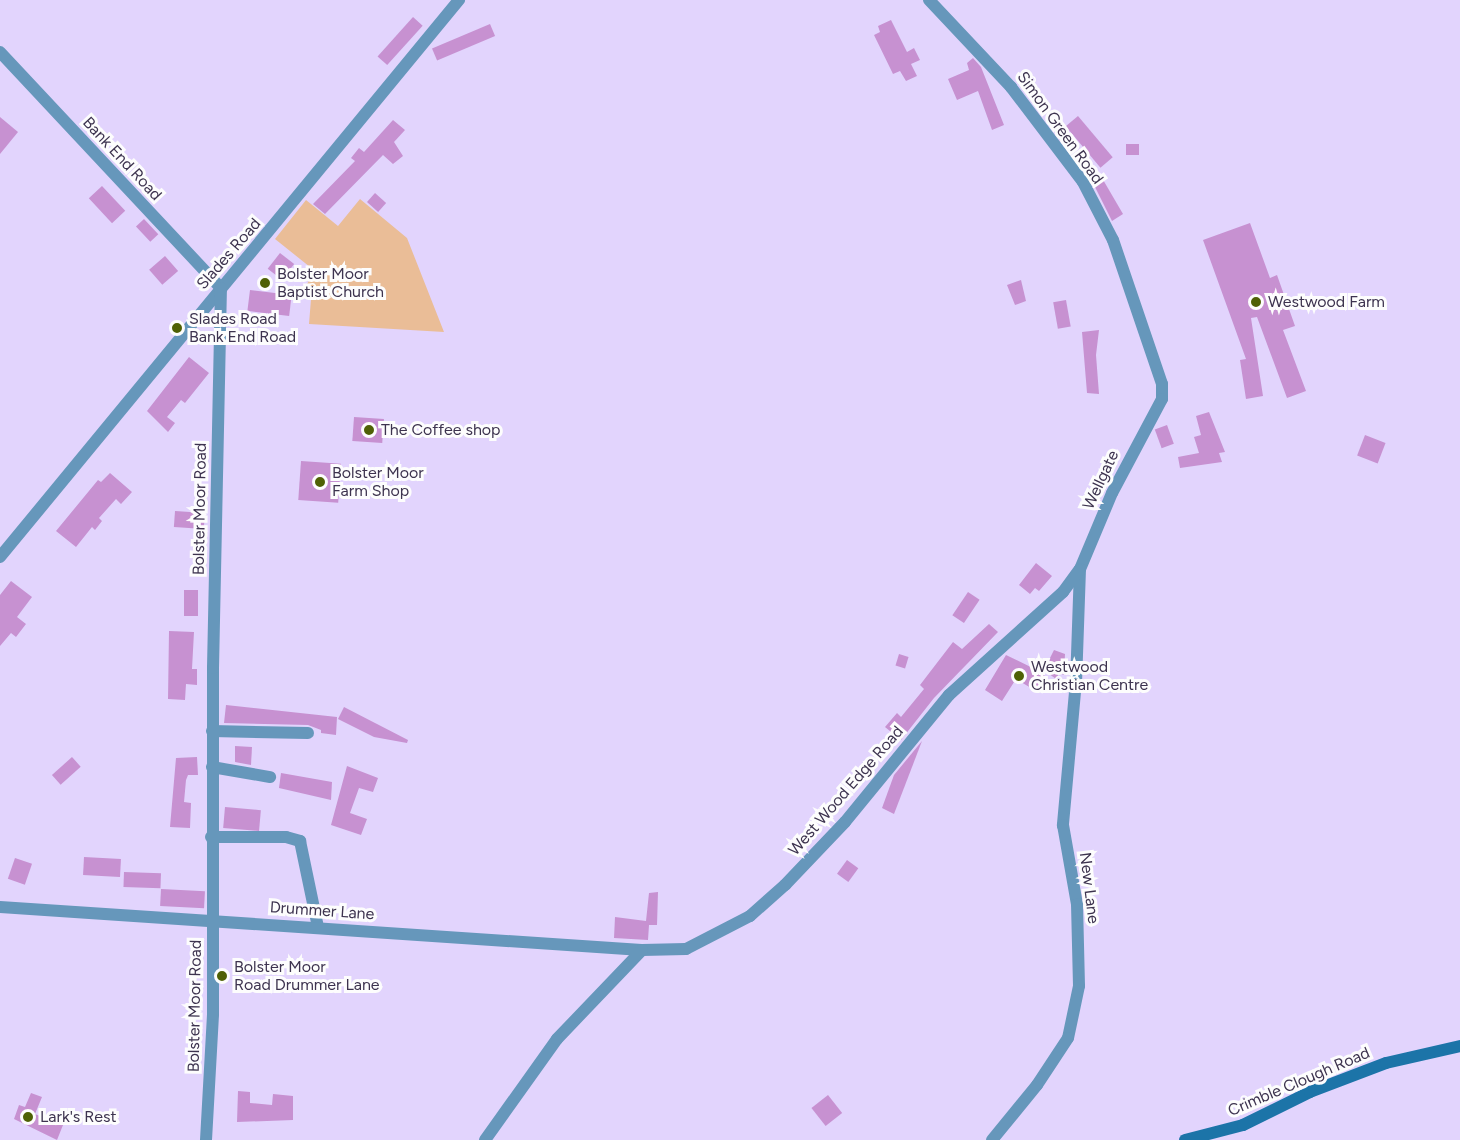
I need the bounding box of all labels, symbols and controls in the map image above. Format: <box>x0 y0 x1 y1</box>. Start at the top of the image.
street label: Simon Green Road <box>1013 68 1107 188</box>
street label: Bank End Road <box>78 113 166 205</box>
street label: Slades Road <box>193 215 265 293</box>
place label: Bolster Moor Baptist Church <box>277 264 384 302</box>
marker: Bolster Moor Baptist Church <box>258 276 272 290</box>
place label: Westwood Farm <box>1268 292 1385 312</box>
marker: Westwood Farm <box>1249 295 1263 309</box>
place label: Slades Road Bank End Road <box>189 309 296 347</box>
marker: Slades Road Bank End Road <box>170 321 184 335</box>
place label: The Coffee shop <box>381 420 501 440</box>
marker: The Coffee shop <box>362 423 376 437</box>
street label: Bolster Moor Road <box>189 443 211 575</box>
street label: Wellgate <box>1079 447 1123 513</box>
place label: Bolster Moor Farm Shop <box>332 463 424 501</box>
marker: Bolster Moor Farm Shop <box>313 475 327 489</box>
place label: Westwood Christian Centre <box>1031 657 1148 695</box>
marker: Westwood Christian Centre <box>1012 669 1026 683</box>
street label: West Wood Edge Road <box>785 722 907 860</box>
street label: New Lane <box>1075 851 1103 925</box>
street label: Drummer Lane <box>269 898 375 924</box>
street label: Bolster Moor Road <box>184 940 206 1072</box>
place label: Bolster Moor Road Drummer Lane <box>234 957 380 995</box>
marker: Bolster Moor Road Drummer Lane <box>215 969 229 983</box>
street label: Crimble Clough Road <box>1225 1043 1373 1121</box>
place label: Lark's Rest <box>40 1107 117 1127</box>
marker: Lark's Rest <box>21 1110 35 1124</box>

